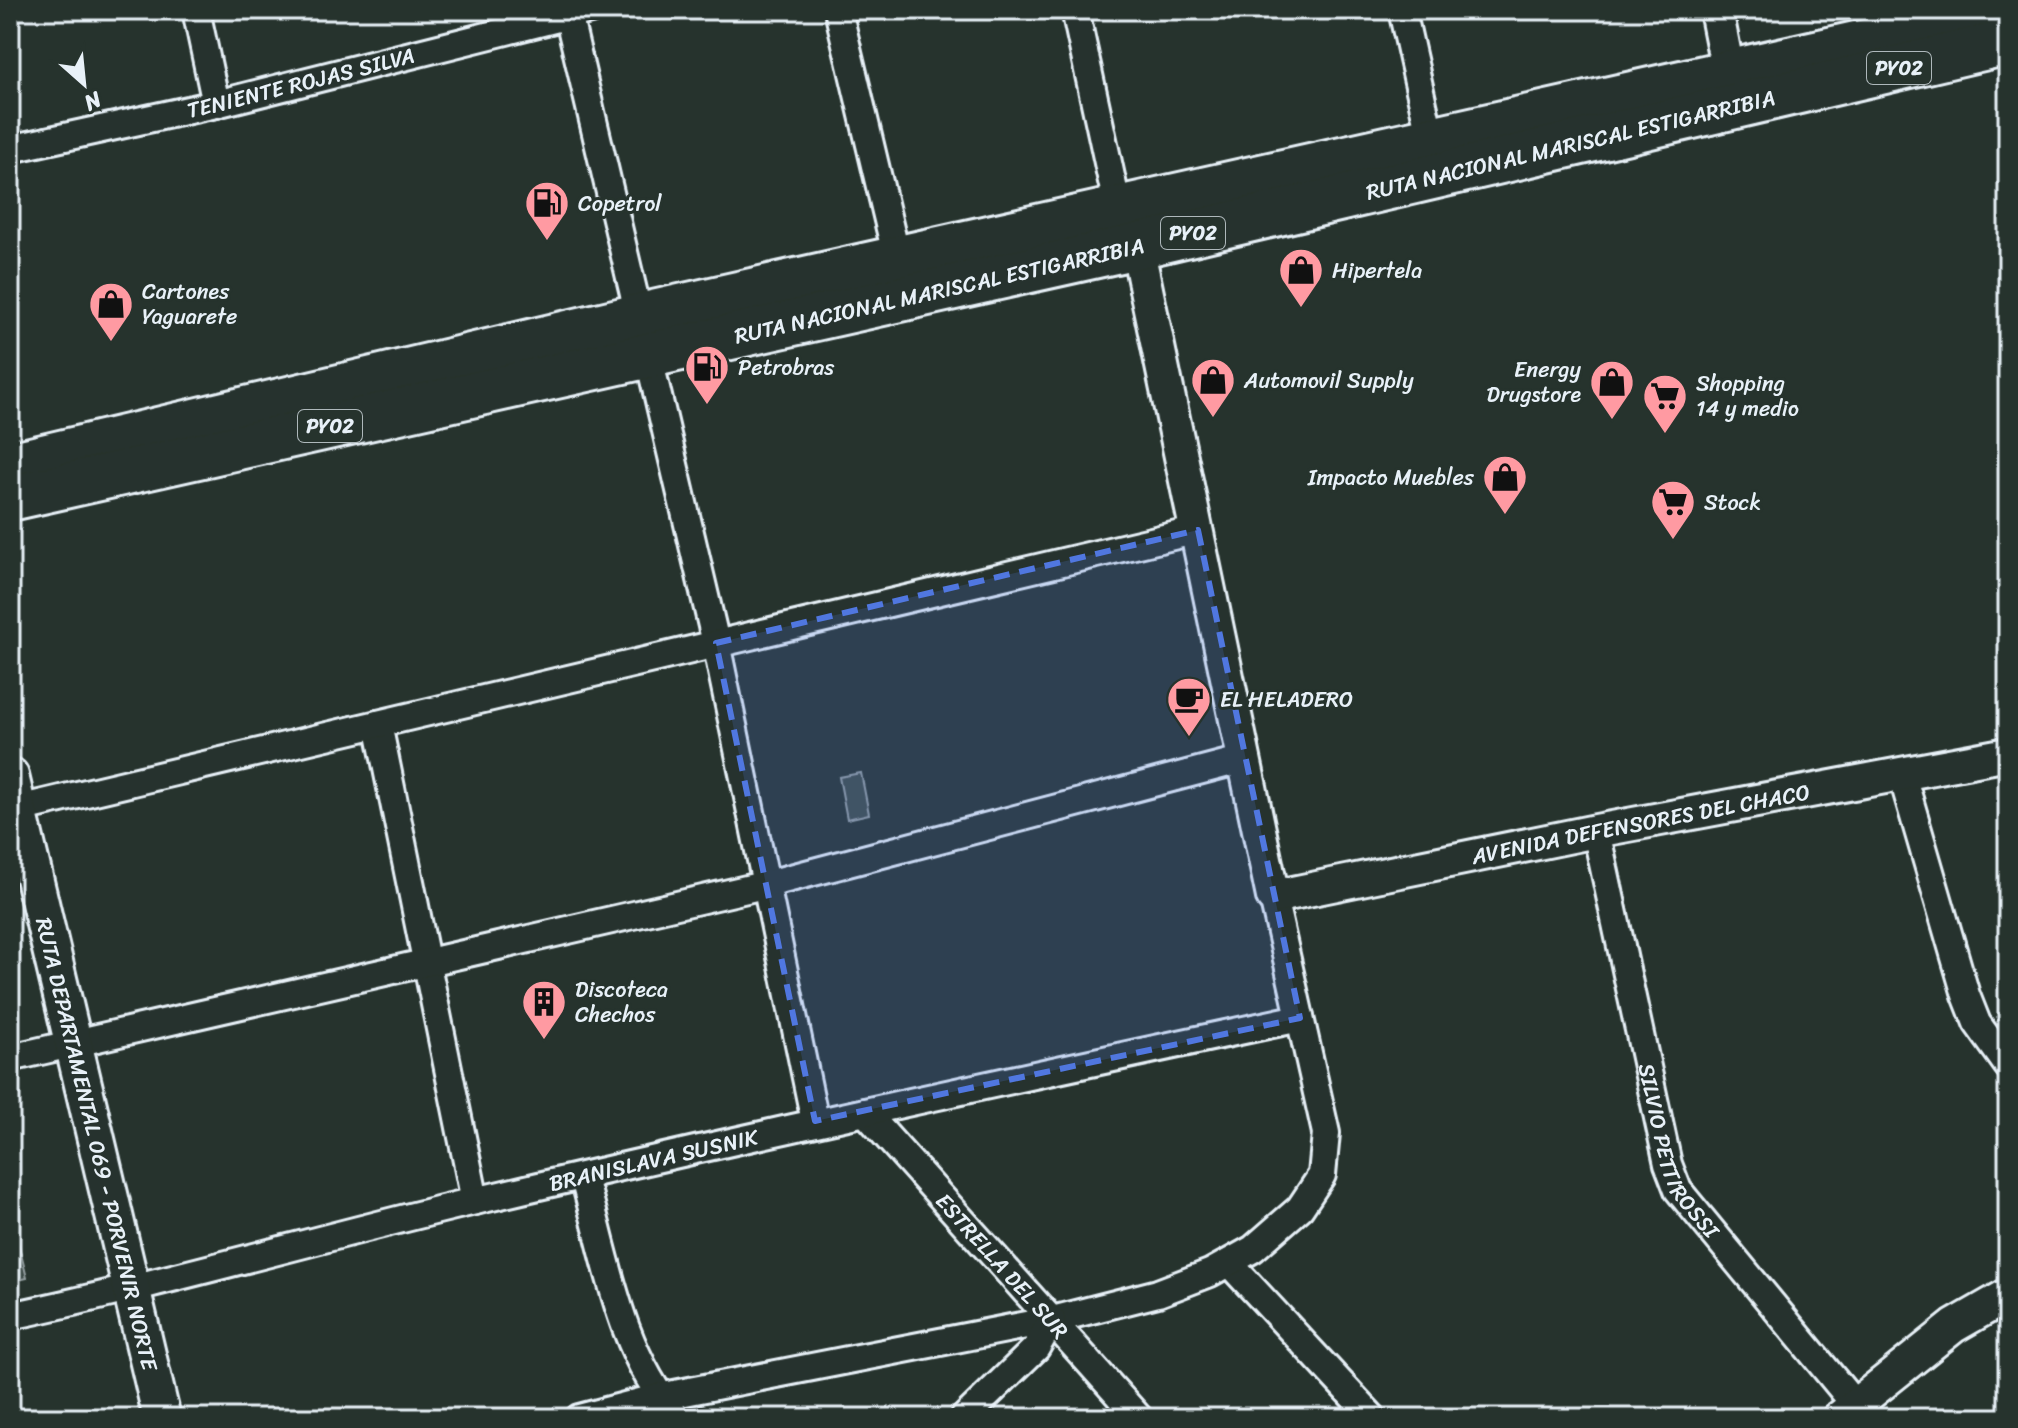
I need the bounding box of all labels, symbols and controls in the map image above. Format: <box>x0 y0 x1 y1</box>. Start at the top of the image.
street label: TENIENTE ROJAS SILVA <box>183 36 418 130</box>
north arrow <box>44 44 124 124</box>
road number: PY02 <box>1867 52 1931 84</box>
street label: RUTA NACIONAL MARISCAL ESTIGARRIBIA <box>1362 78 1779 212</box>
text: N <box>77 80 109 123</box>
fuel station icon: Copetrol <box>523 179 571 242</box>
place label: Copetrol <box>578 184 662 223</box>
road number: PY02 <box>1161 217 1225 249</box>
street label: RUTA NACIONAL MARISCAL ESTIGARRIBIA <box>731 226 1148 355</box>
shop icon: Hipertela <box>1277 246 1325 309</box>
place label: Hipertela <box>1332 251 1422 290</box>
place label: Cartones Yaguarete <box>142 272 237 336</box>
shop icon: Cartones Yaguarete <box>87 280 135 343</box>
fuel station icon: Petrobras <box>683 343 731 406</box>
place label: Petrobras <box>738 348 835 387</box>
place label: Energy Drugstore <box>1486 350 1582 414</box>
shop icon: Automovil Supply <box>1189 356 1237 419</box>
shop icon: Energy Drugstore <box>1588 358 1636 421</box>
place label: Automovil Supply <box>1243 361 1414 400</box>
place label: Shopping 14 y medio <box>1696 364 1799 428</box>
supermarket icon: Shopping 14 y medio <box>1641 372 1689 435</box>
road number: PY02 <box>298 410 362 442</box>
shop icon: Impacto Muebles <box>1481 453 1529 516</box>
place label: Impacto Muebles <box>1307 458 1475 497</box>
supermarket icon: Stock <box>1649 478 1697 541</box>
place label: Stock <box>1704 483 1761 522</box>
cafe icon: EL HELADERO <box>1165 675 1213 738</box>
place label: EL HELADERO <box>1220 680 1353 719</box>
street label: AVENIDA DEFENSORES DEL CHACO <box>1467 772 1813 876</box>
street label: RUTA DEPARTAMENTAL 069 - PORVENIR NORTE <box>24 913 169 1376</box>
place label: Discoteca Chechos <box>575 970 668 1034</box>
building icon: Discoteca Chechos <box>520 978 568 1041</box>
street label: SILVIO PETTIROSSI <box>1627 1059 1730 1248</box>
street label: BRANISLAVA SUSNIK <box>545 1117 763 1203</box>
street label: ESTRELLA DEL SUR <box>925 1183 1079 1348</box>

